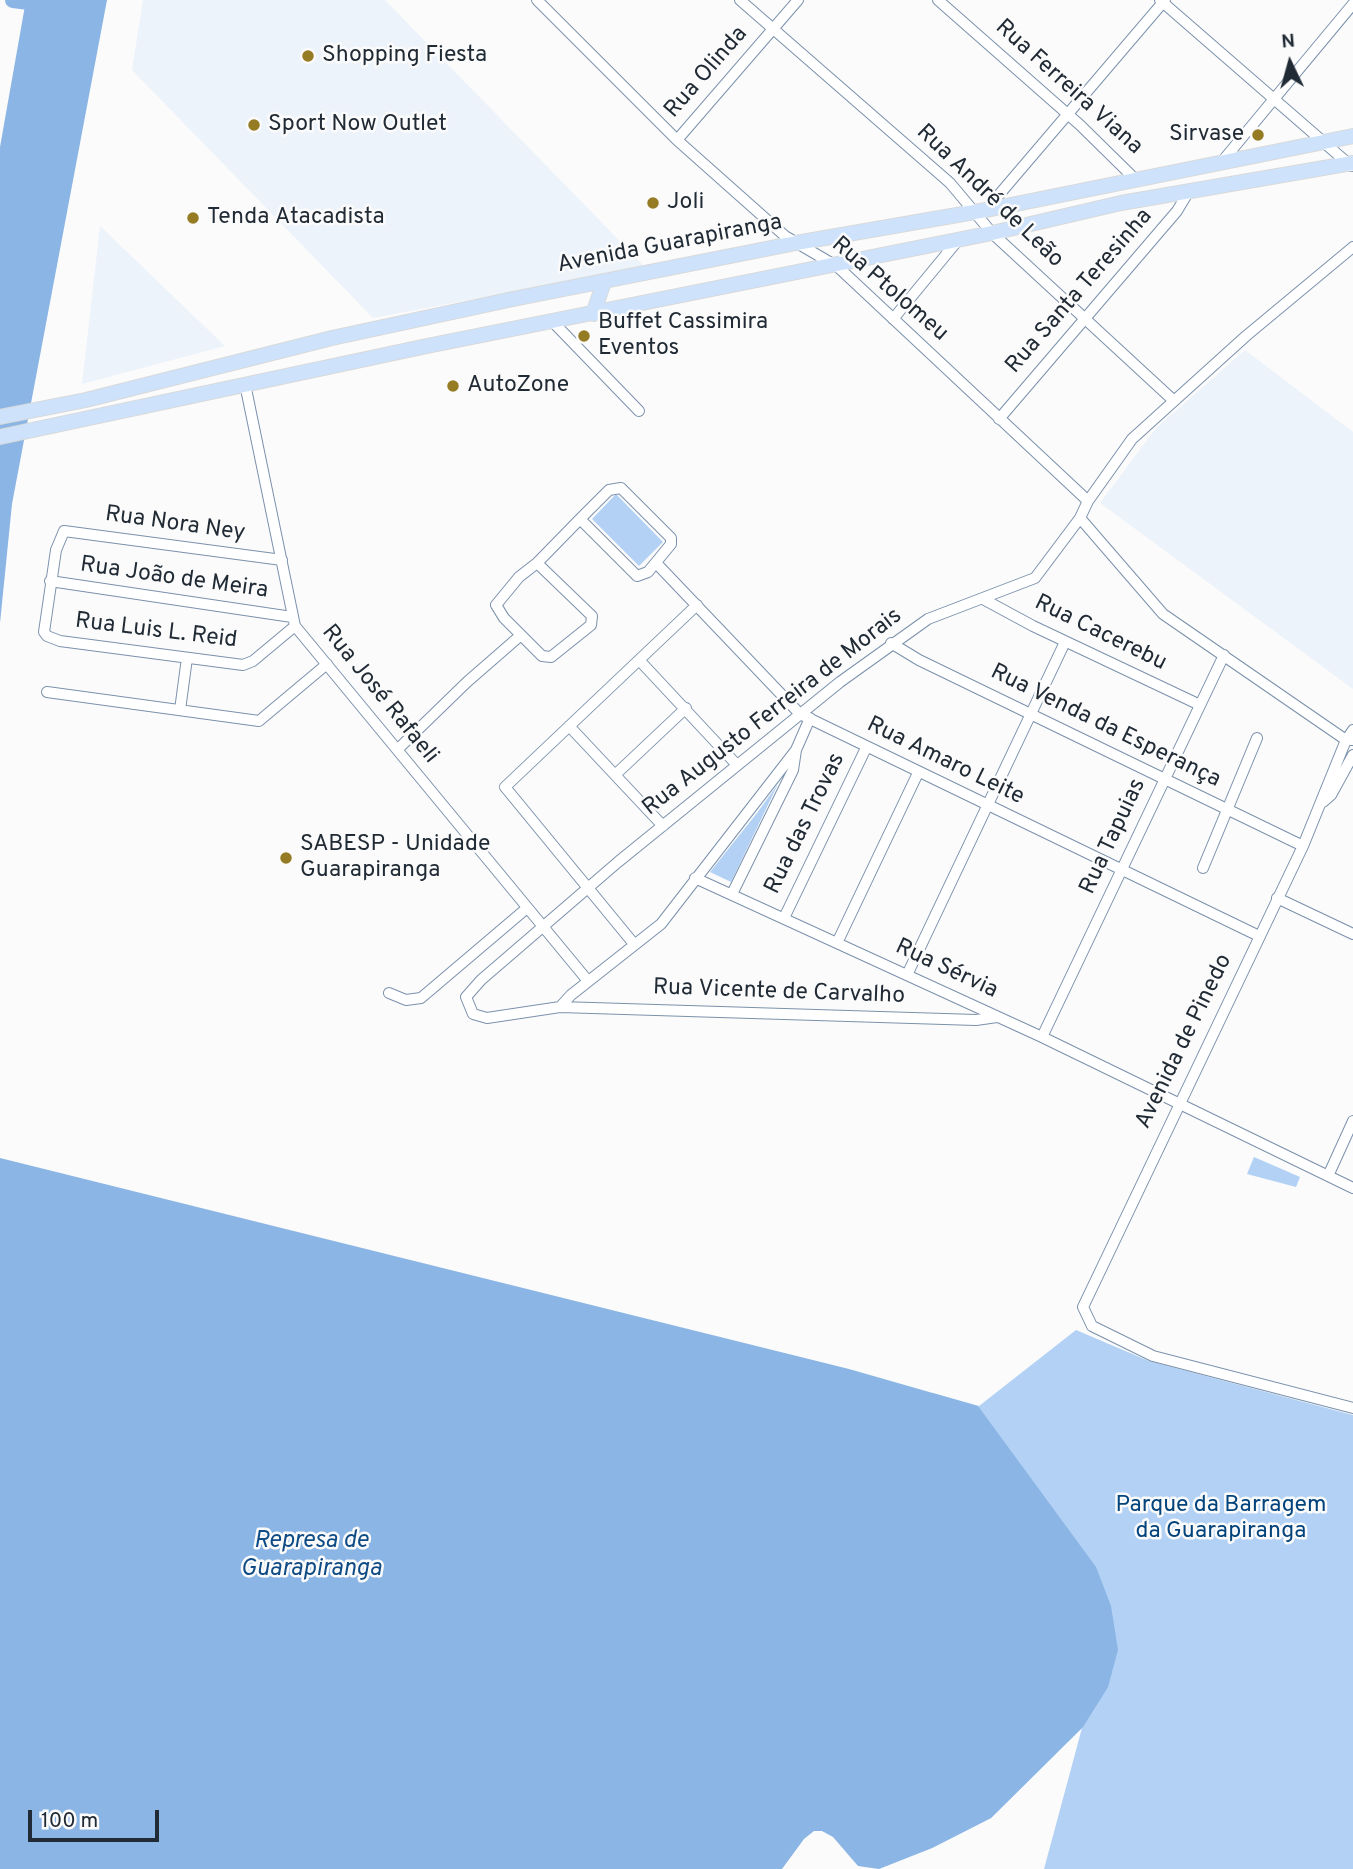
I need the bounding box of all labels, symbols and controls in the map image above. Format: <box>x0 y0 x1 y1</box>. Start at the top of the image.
street label: Rua Ferreira Viana <box>989 14 1147 162</box>
street label: Rua Olinda <box>660 21 754 125</box>
north arrow <box>1255 28 1325 98</box>
text: N <box>1280 30 1296 55</box>
place label: Shopping Fiesta <box>322 42 487 70</box>
marker: Shopping Fiesta <box>300 48 316 64</box>
place label: Sport Now Outlet <box>268 111 447 139</box>
marker: Sport Now Outlet <box>246 117 262 133</box>
street label: Rua André de Leão <box>910 120 1068 274</box>
place label: Sirvase <box>1169 121 1244 149</box>
marker: Sirvase <box>1250 127 1266 143</box>
place label: Joli <box>667 189 704 217</box>
marker: Joli <box>645 195 661 211</box>
place label: Tenda Atacadista <box>207 204 384 232</box>
street label: Rua Santa Teresinha <box>1001 204 1159 380</box>
marker: Tenda Atacadista <box>185 210 201 226</box>
street label: Avenida Guarapiranga <box>555 210 785 280</box>
street label: Rua Ptolomeu <box>825 232 953 348</box>
place label: Buffet Cassimira Eventos <box>598 309 768 363</box>
marker: Buffet Cassimira Eventos <box>576 328 592 344</box>
place label: AutoZone <box>467 372 569 400</box>
marker: AutoZone <box>445 378 461 394</box>
street label: Rua Nora Ney <box>103 502 247 548</box>
street label: Rua João de Meira <box>78 552 270 606</box>
street label: Rua Cacerebu <box>1029 590 1171 678</box>
street label: Rua Augusto Ferreira de Morais <box>638 603 908 823</box>
street label: Rua Luis L. Reid <box>73 608 239 656</box>
street label: Rua José Rafaeli <box>315 620 443 770</box>
street label: Rua Venda da Esperança <box>985 659 1225 795</box>
street label: Rua Amaro Leite <box>862 712 1028 812</box>
street label: Rua das Trovas <box>760 749 852 899</box>
street label: Rua Tapuias <box>1075 775 1153 899</box>
place label: SABESP - Unidade Guarapiranga <box>300 831 490 885</box>
marker: SABESP - Unidade Guarapiranga <box>278 850 294 866</box>
street label: Rua Sérvia <box>890 934 1002 1006</box>
street label: Avenida de Pinedo <box>1131 950 1239 1134</box>
street label: Rua Vicente de Carvalho <box>652 975 906 1011</box>
park label: Parque da Barragem da Guarapiranga <box>1115 1492 1327 1546</box>
water label: Represa de Guarapiranga <box>240 1528 382 1584</box>
scale bar <box>32 1796 163 1840</box>
text: 100 m <box>41 1808 98 1835</box>

